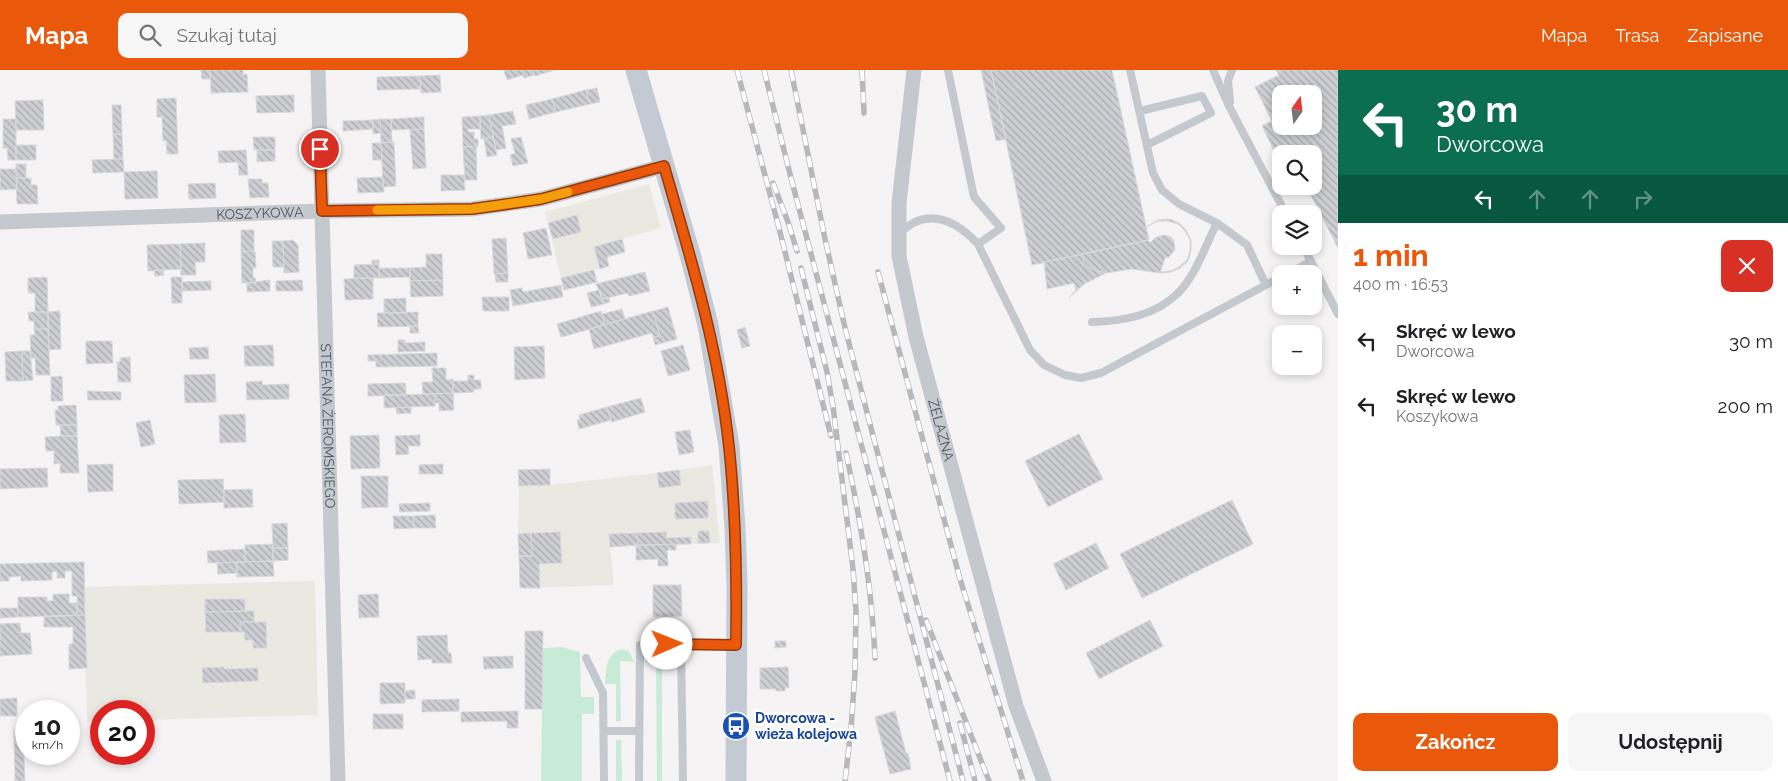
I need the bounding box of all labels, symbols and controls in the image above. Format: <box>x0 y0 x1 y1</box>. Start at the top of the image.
search box <box>118 13 468 58</box>
text: Mapa <box>25 21 88 50</box>
icon: search <box>136 21 164 49</box>
text: Szukaj tutaj <box>176 24 277 46</box>
text: Mapa <box>1541 25 1587 46</box>
text: Trasa <box>1615 25 1659 46</box>
text: Zapisane <box>1687 25 1763 46</box>
north arrow <box>1272 85 1322 135</box>
map controls <box>1272 85 1322 375</box>
text: 30 m <box>1436 89 1518 130</box>
icon: left <box>1353 90 1418 155</box>
pin <box>299 128 341 170</box>
text: Dworcowa <box>1436 131 1544 157</box>
icon: arrive <box>306 135 334 163</box>
button: search <box>1272 145 1322 195</box>
icon: left <box>1470 185 1498 213</box>
icon: ahead <box>1523 185 1551 213</box>
icon: ahead <box>1576 185 1604 213</box>
icon: right <box>1629 185 1657 213</box>
street label: KOSZYKOWA <box>216 204 304 223</box>
button: layers <box>1272 205 1322 255</box>
text: 1 min <box>1353 238 1429 273</box>
button: close <box>1721 240 1773 292</box>
button: + <box>1272 265 1322 315</box>
text: 400 m · 16:53 <box>1353 275 1448 294</box>
text: Skręć w lewo <box>1396 320 1516 342</box>
button: − <box>1272 325 1322 375</box>
icon: left <box>1353 327 1381 355</box>
text: 30 m <box>1729 330 1773 352</box>
text: Dworcowa <box>1396 342 1475 361</box>
street label: STEFANA ŻEROMSKIEGO <box>318 343 338 509</box>
text: Skręć w lewo <box>1396 385 1516 407</box>
icon: left <box>1353 392 1381 420</box>
text: 200 m <box>1718 395 1773 417</box>
street label: ŻELAZNA <box>925 396 957 464</box>
text: Koszykowa <box>1396 407 1478 426</box>
position arrow <box>640 617 692 669</box>
speed limit sign: 20 <box>90 700 155 765</box>
place label: Dworcowa - wieża kolejowa <box>755 710 857 742</box>
text: 10 <box>34 711 61 741</box>
bus stop icon: Dworcowa - wieża kolejowa <box>721 711 751 741</box>
button: Zakończ <box>1353 713 1558 771</box>
button: Udostępnij <box>1568 713 1773 771</box>
text: km/h <box>32 738 63 752</box>

